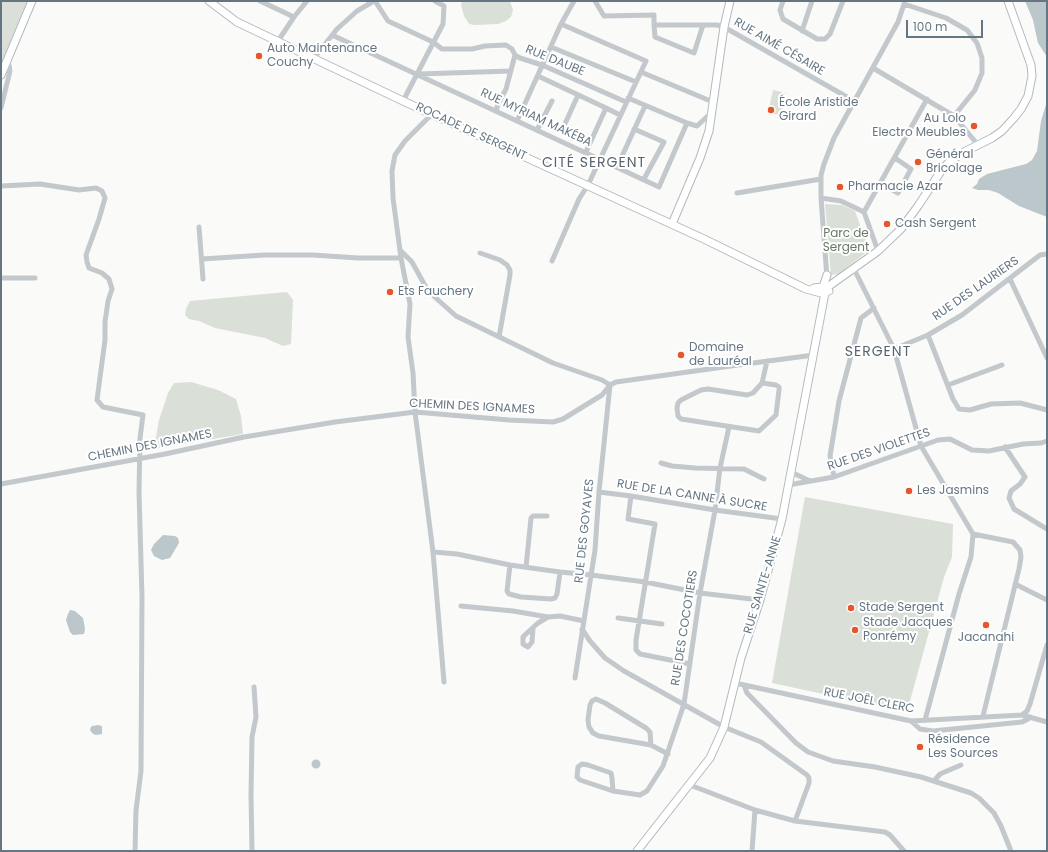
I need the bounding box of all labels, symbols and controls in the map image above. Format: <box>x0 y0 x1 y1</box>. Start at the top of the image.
scale bar <box>908 12 985 38</box>
street label: RUE AIMÉ CÉSAIRE <box>731 15 827 79</box>
text: 100 m <box>913 18 947 35</box>
place label: Auto Maintenance Couchy <box>267 42 377 70</box>
street label: RUE DAUBE <box>523 43 587 79</box>
marker: Auto Maintenance Couchy <box>254 51 264 61</box>
street label: RUE MYRIAM MAKÉBA <box>478 86 594 150</box>
place label: École Aristide Girard <box>779 96 858 124</box>
street label: ROCADE DE SERGENT <box>413 100 529 164</box>
marker: École Aristide Girard <box>766 105 776 115</box>
place label: Au Lolo Electro Meubles <box>872 112 966 140</box>
marker: Au Lolo Electro Meubles <box>969 121 979 131</box>
place label: Général Bricolage <box>926 148 982 176</box>
district label: CITÉ SERGENT <box>542 155 646 171</box>
marker: Général Bricolage <box>913 157 923 167</box>
place label: Pharmacie Azar <box>848 180 943 194</box>
marker: Pharmacie Azar <box>835 182 845 192</box>
place label: Cash Sergent <box>895 217 976 231</box>
marker: Cash Sergent <box>882 219 892 229</box>
park label: Parc de Sergent <box>823 227 869 255</box>
street label: RUE DES LAURIERS <box>930 254 1022 324</box>
place label: Ets Fauchery <box>398 285 473 299</box>
marker: Ets Fauchery <box>385 287 395 297</box>
place label: Domaine de Lauréal <box>689 341 752 369</box>
district label: SERGENT <box>845 344 911 360</box>
marker: Domaine de Lauréal <box>676 350 686 360</box>
street label: CHEMIN DES IGNAMES <box>409 397 535 417</box>
street label: RUE DES VIOLETTES <box>826 426 932 474</box>
street label: CHEMIN DES IGNAMES <box>87 427 213 465</box>
street label: RUE DE LA CANNE À SUCRE <box>616 477 768 515</box>
street label: RUE DES GOYAVES <box>572 478 598 584</box>
place label: Les Jasmins <box>917 484 989 498</box>
marker: Les Jasmins <box>904 486 914 496</box>
street label: RUE SAINTE-ANNE <box>741 534 785 636</box>
street label: RUE DES COCOTIERS <box>669 569 701 687</box>
place label: Stade Sergent <box>859 601 944 615</box>
marker: Stade Sergent <box>846 603 856 613</box>
place label: Stade Jacques Ponrémy <box>863 616 953 644</box>
marker: Jacanahi <box>981 620 991 630</box>
marker: Stade Jacques Ponrémy <box>850 625 860 635</box>
place label: Jacanahi <box>958 631 1014 645</box>
street label: RUE JOËL CLERC <box>822 685 916 717</box>
place label: Résidence Les Sources <box>928 733 998 761</box>
marker: Résidence Les Sources <box>915 742 925 752</box>

